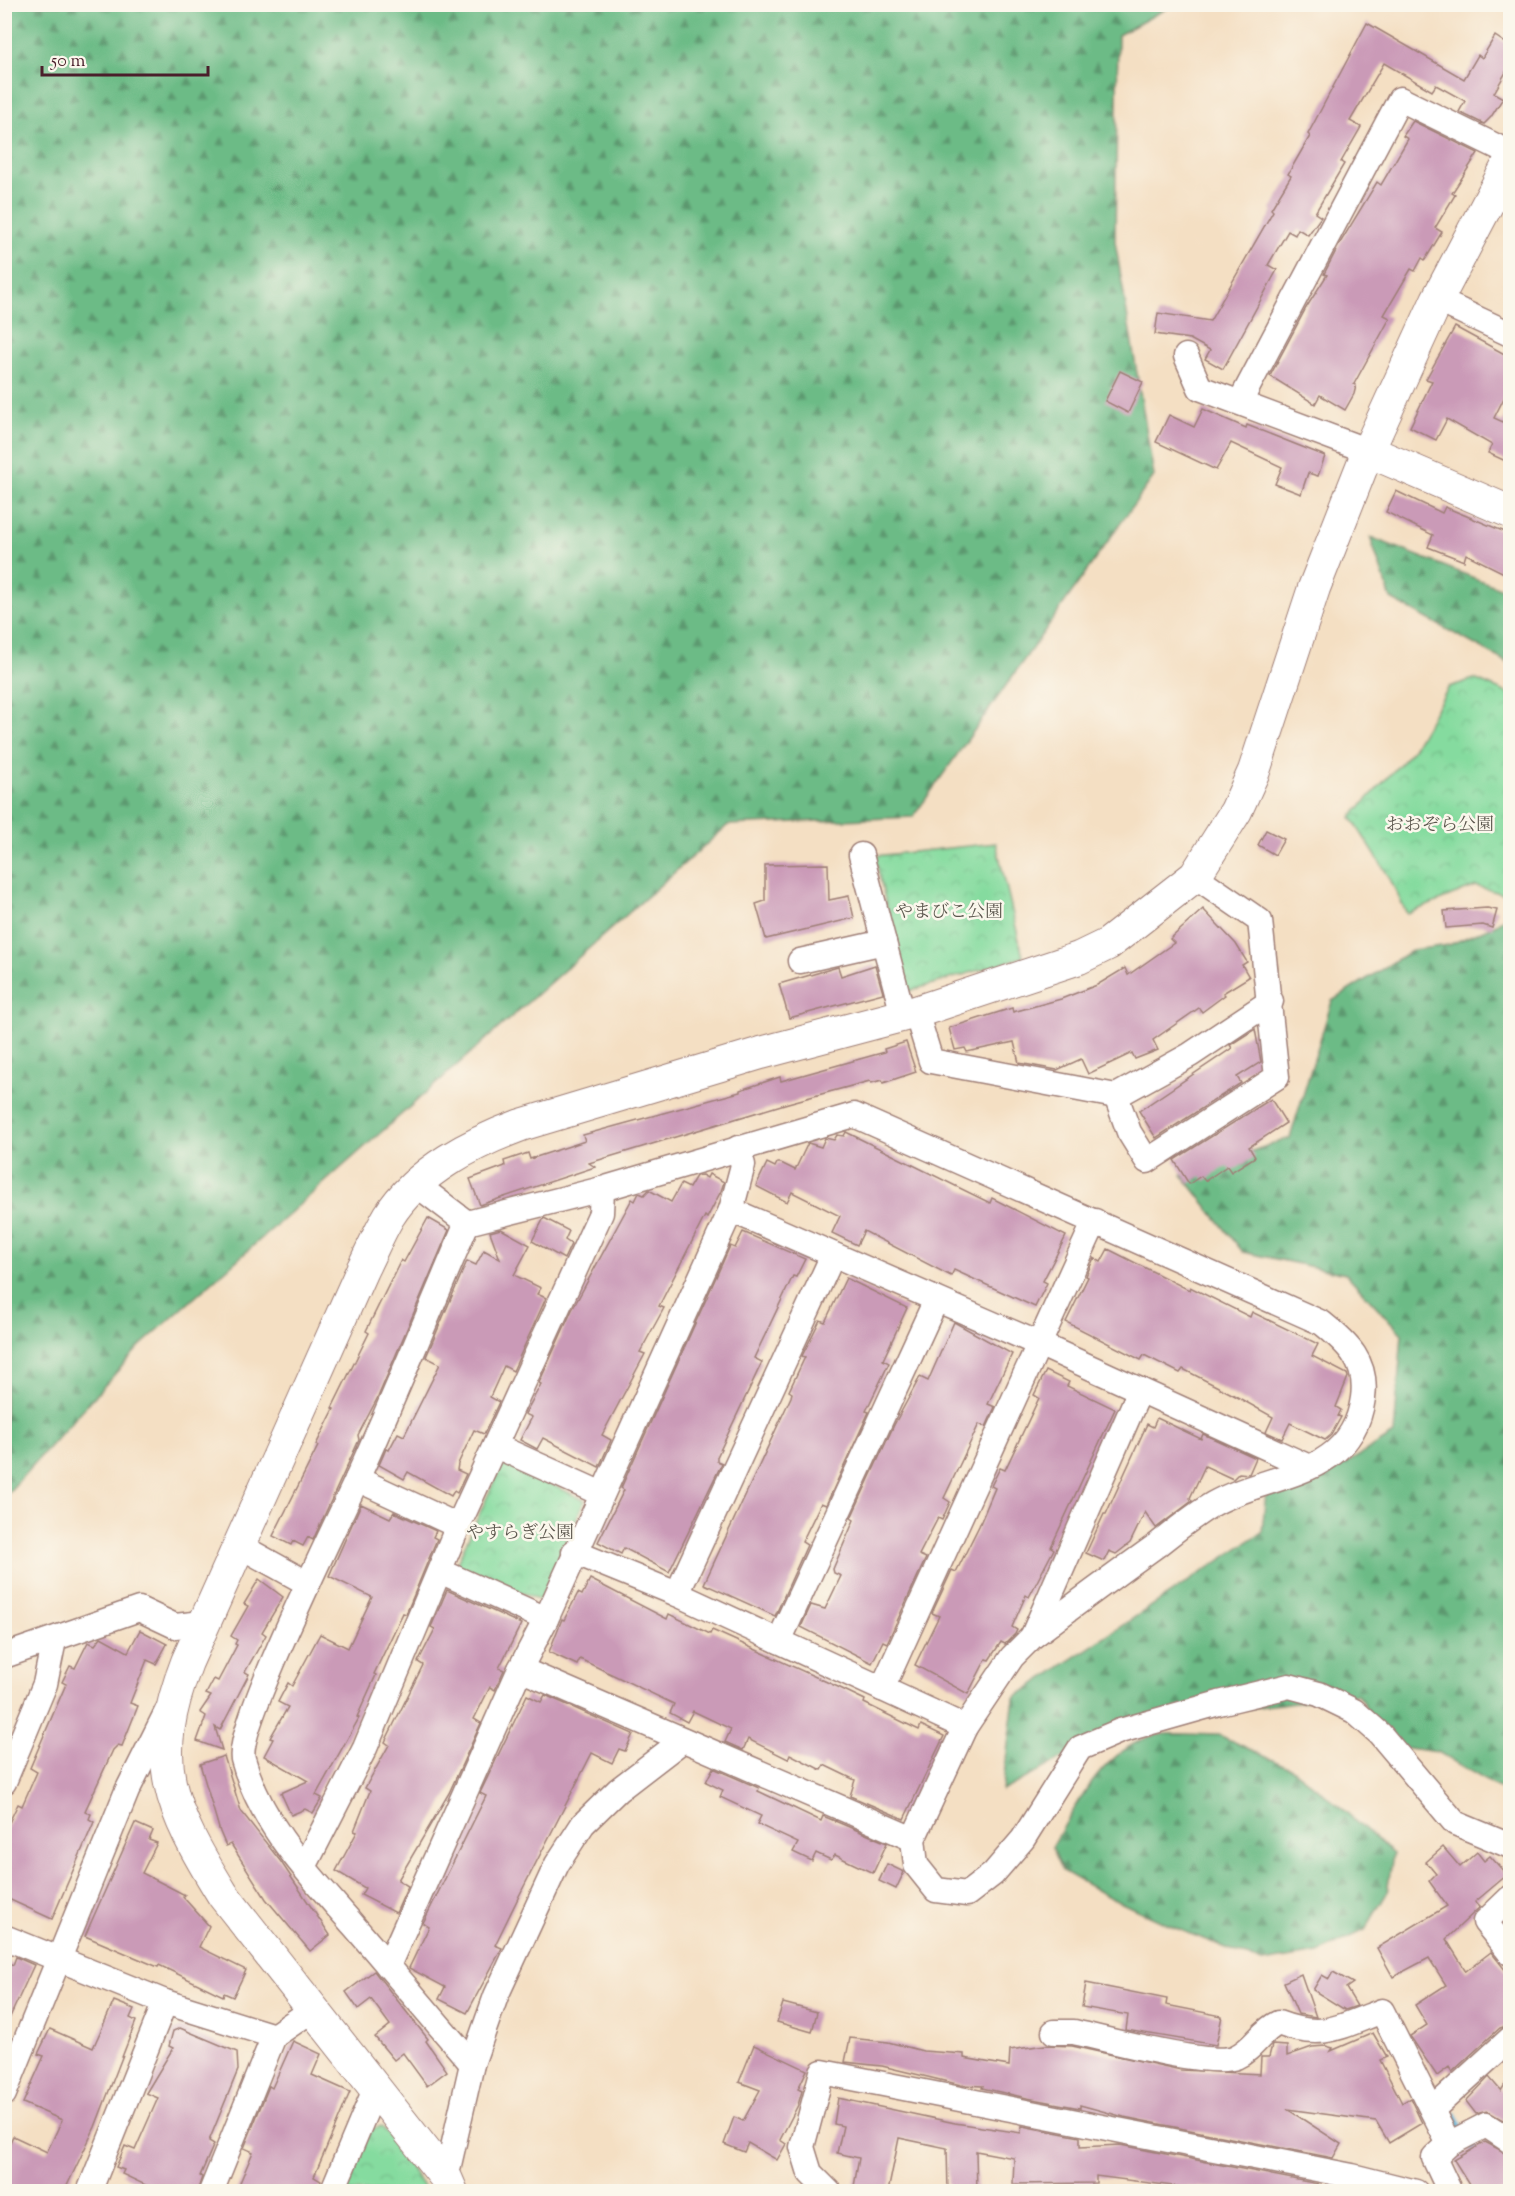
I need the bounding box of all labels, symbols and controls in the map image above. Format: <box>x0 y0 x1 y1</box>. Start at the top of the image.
scale bar <box>42 39 208 77</box>
text: 50 m <box>50 49 86 75</box>
park label: おおぞら公園 <box>1386 813 1494 839</box>
park label: やまびこ公園 <box>895 900 1003 926</box>
park label: やすらぎ公園 <box>466 1521 574 1547</box>

